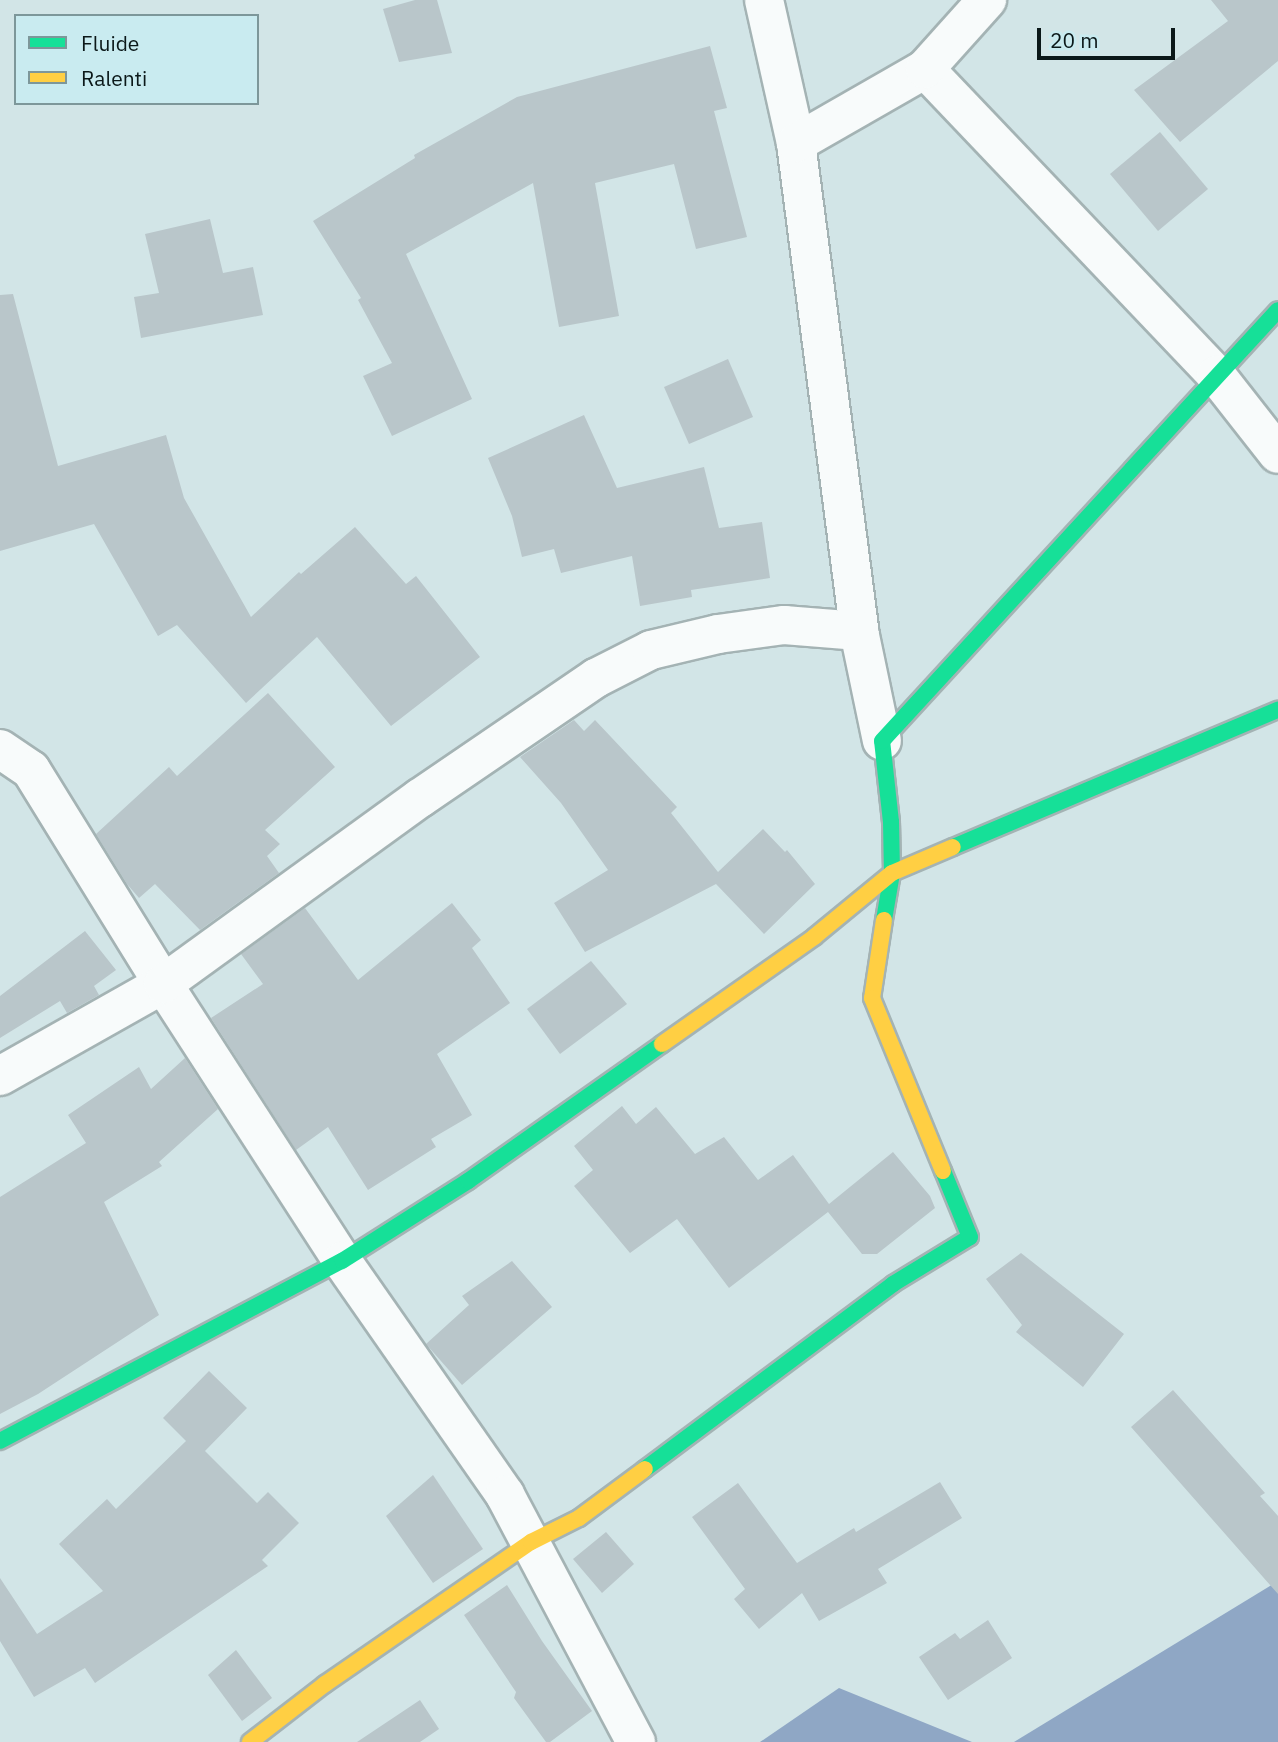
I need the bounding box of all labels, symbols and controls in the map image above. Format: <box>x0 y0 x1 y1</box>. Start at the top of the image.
legend <box>14 14 259 105</box>
scale bar <box>1040 14 1178 58</box>
text: 20 m <box>1050 26 1099 54</box>
text: Fluide <box>81 29 139 57</box>
text: Ralenti <box>81 64 147 92</box>

